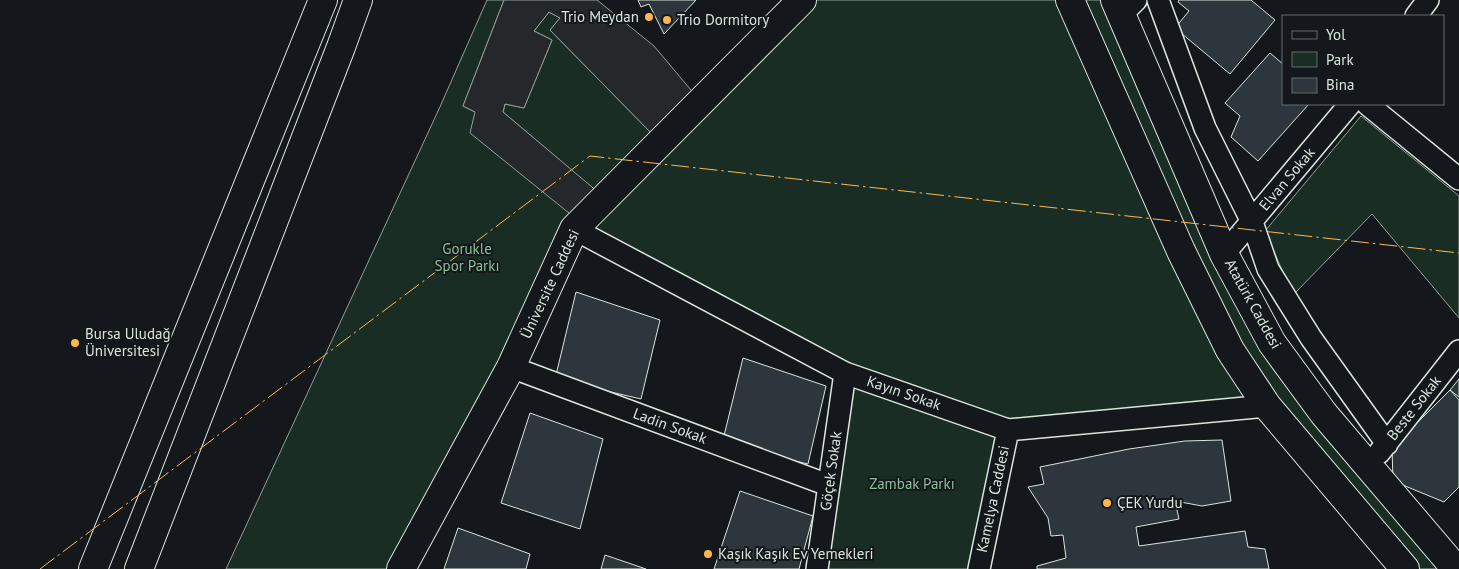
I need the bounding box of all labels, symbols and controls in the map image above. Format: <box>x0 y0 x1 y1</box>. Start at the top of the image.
place label: Trio Meydan <box>561 7 639 26</box>
place label: Trio Dormitory <box>677 10 769 29</box>
marker: Trio Meydan <box>643 11 655 23</box>
marker: Trio Dormitory <box>661 14 673 26</box>
legend <box>1282 15 1444 105</box>
text: Yol <box>1326 25 1346 44</box>
text: Park <box>1326 50 1354 69</box>
text: Bina <box>1326 75 1354 94</box>
street label: Elvan Sokak <box>1255 142 1319 214</box>
street label: Üniversite Caddesi <box>516 226 583 342</box>
park label: Gorukle Spor Parkı <box>435 239 499 275</box>
street label: Atatürk Caddesi <box>1221 255 1286 352</box>
place label: Bursa Uludağ Üniversitesi <box>85 324 171 360</box>
marker: Bursa Uludağ Üniversitesi <box>69 337 81 349</box>
street label: Kayın Sokak <box>865 371 945 414</box>
street label: Beste Sokak <box>1382 371 1445 444</box>
street label: Ladin Sokak <box>631 403 710 448</box>
street label: Göçek Sokak <box>816 429 846 512</box>
street label: Kamelya Caddesi <box>972 444 1013 554</box>
park label: Zambak Parkı <box>869 474 955 493</box>
place label: ÇEK Yurdu <box>1117 493 1183 512</box>
marker: ÇEK Yurdu <box>1101 497 1113 509</box>
place label: Kaşık Kaşık Ev Yemekleri <box>718 544 874 563</box>
marker: Kaşık Kaşık Ev Yemekleri <box>702 548 714 560</box>

